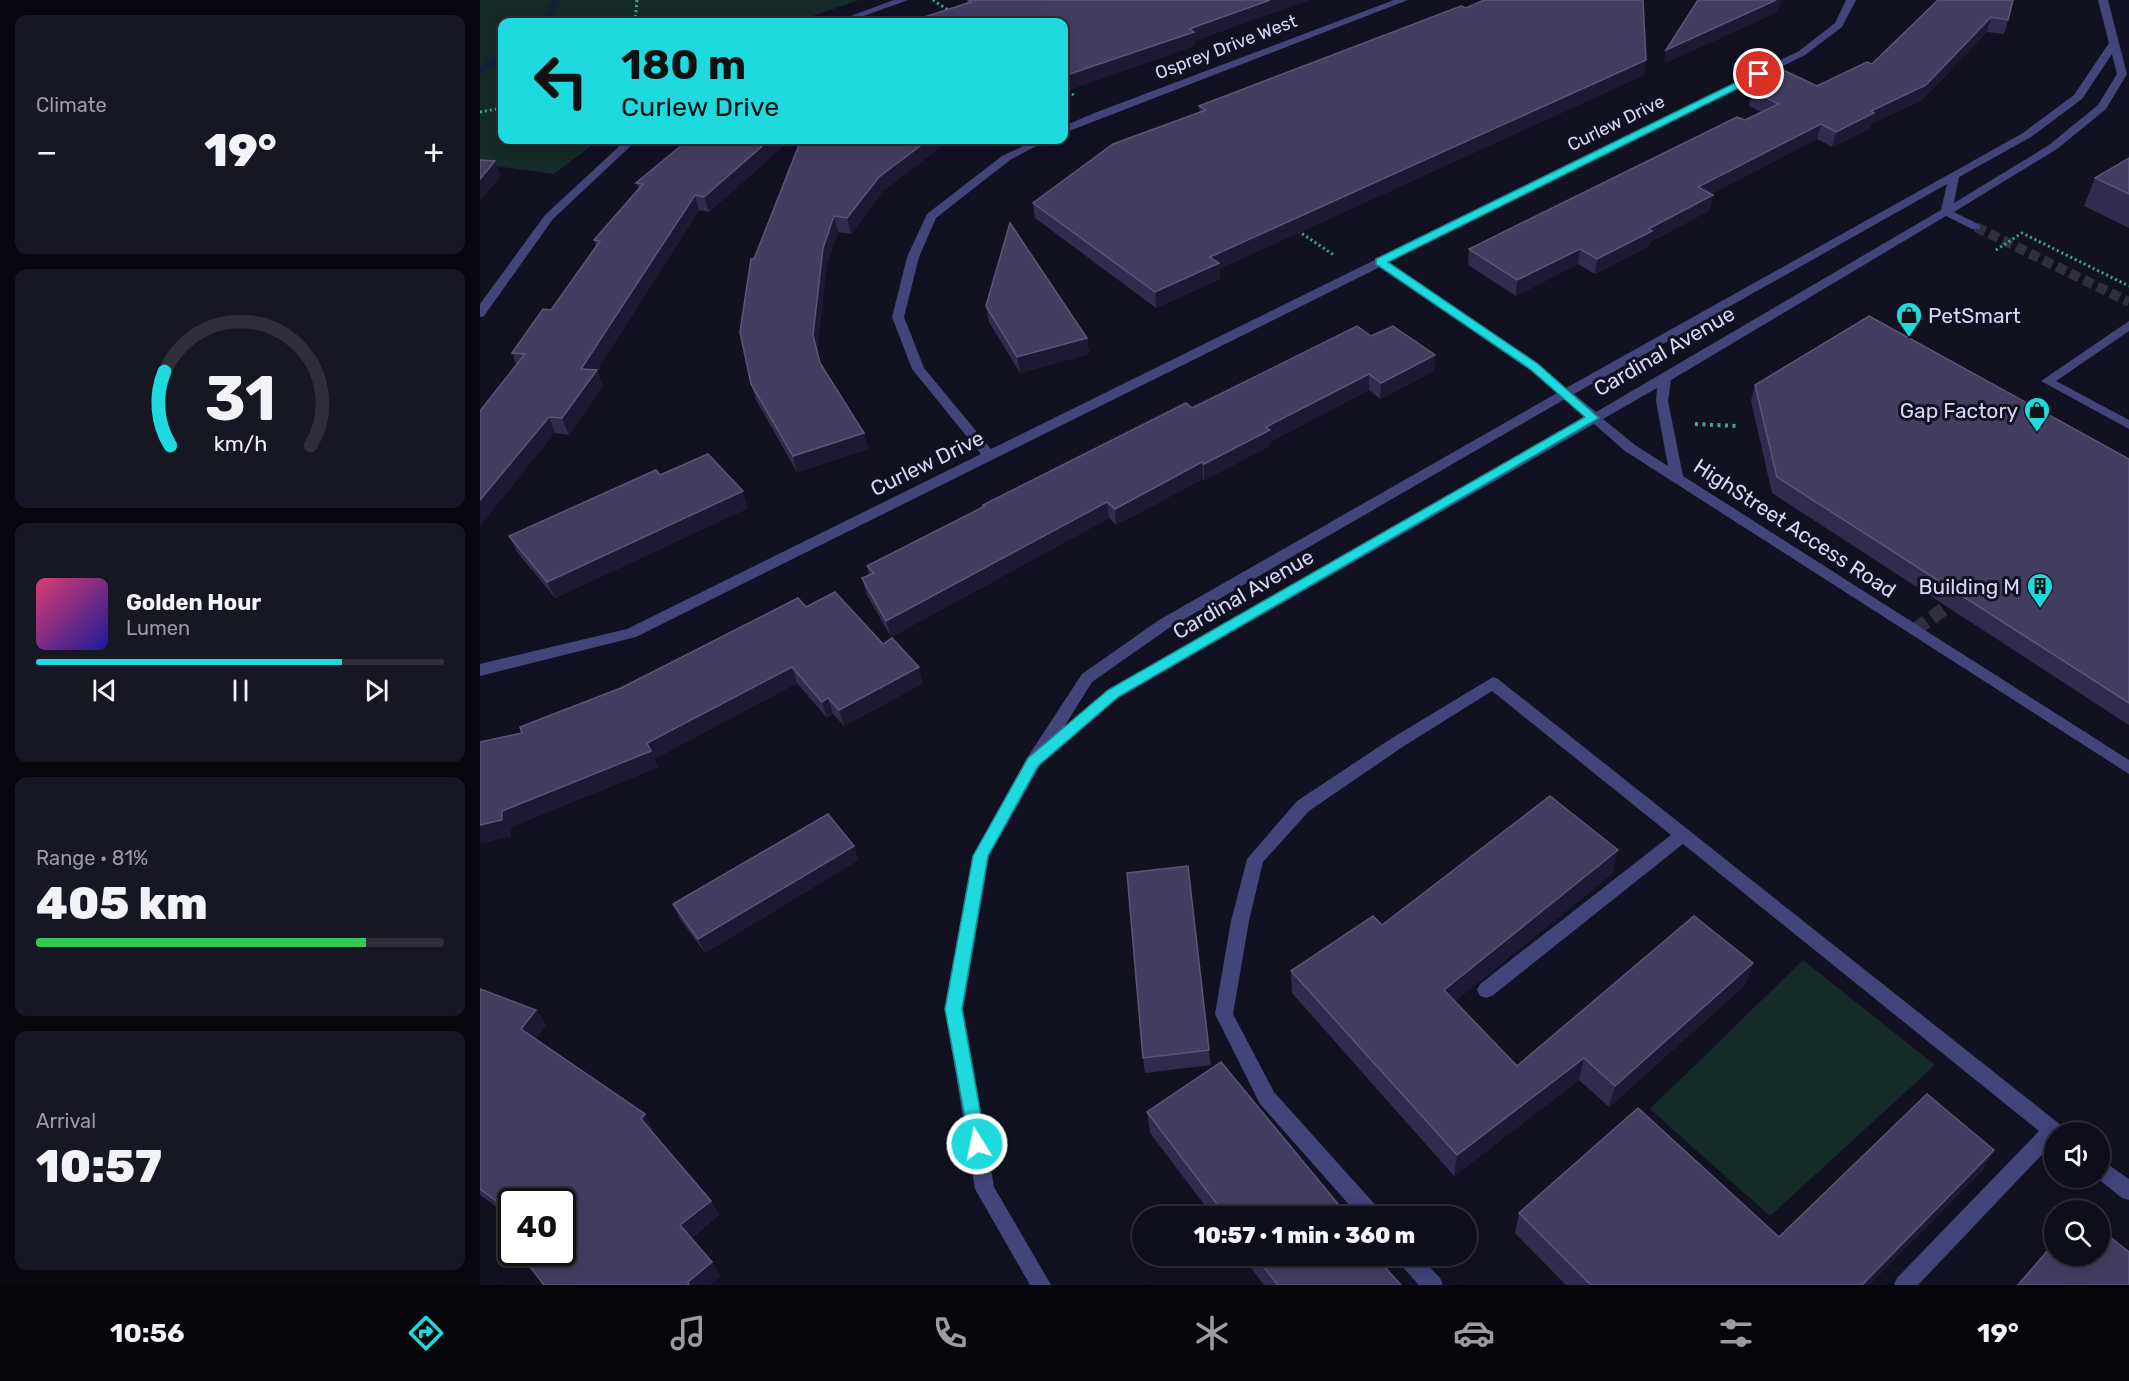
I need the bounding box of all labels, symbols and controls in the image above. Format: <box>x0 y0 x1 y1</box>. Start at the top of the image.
street label: Osprey Drive West <box>1152 10 1300 84</box>
text: 180 m <box>621 40 746 90</box>
icon: left <box>522 42 600 120</box>
pin <box>1733 48 1784 99</box>
icon: arrive <box>1742 57 1775 90</box>
street label: Curlew Drive <box>1564 90 1668 156</box>
text: Curlew Drive <box>621 91 779 123</box>
text: Climate <box>36 93 107 117</box>
text: 19° <box>204 124 277 177</box>
text: − <box>36 132 57 171</box>
text: + <box>423 132 444 171</box>
shop icon: PetSmart <box>1894 300 1924 338</box>
street label: Cardinal Avenue <box>1589 301 1739 401</box>
place label: PetSmart <box>1928 303 2021 328</box>
text: 31 <box>204 362 276 436</box>
shop icon: Gap Factory <box>2022 395 2052 433</box>
place label: Gap Factory <box>1900 398 2018 423</box>
street label: Curlew Drive <box>866 425 988 501</box>
text: km/h <box>213 431 267 456</box>
street label: HighStreet Access Road <box>1689 453 1901 603</box>
street label: Cardinal Avenue <box>1168 544 1318 644</box>
building icon: Building M <box>2025 571 2055 609</box>
place label: Building M <box>1918 574 2020 599</box>
text: Golden Hour <box>126 589 261 616</box>
text: Lumen <box>126 616 190 640</box>
icon: previous <box>88 674 121 707</box>
icon: pause <box>224 674 257 707</box>
icon: next <box>360 674 393 707</box>
text: Range · 81% <box>36 846 148 870</box>
text: 405 km <box>36 877 208 930</box>
text: Arrival <box>36 1109 96 1133</box>
position arrow <box>945 1112 1009 1176</box>
map controls <box>2044 1122 2110 1266</box>
button: sound <box>2044 1122 2110 1188</box>
text: 10:57 <box>36 1140 162 1193</box>
speed limit sign: 40 <box>498 1188 576 1266</box>
button: search <box>2044 1200 2110 1266</box>
text: 10:57 · 1 min · 360 m <box>1194 1222 1415 1249</box>
icon: directions <box>405 1312 447 1354</box>
icon: music <box>667 1312 709 1354</box>
icon: phone <box>929 1312 971 1354</box>
icon: climate <box>1191 1312 1233 1354</box>
icon: car <box>1453 1312 1495 1354</box>
icon: filters <box>1715 1312 1757 1354</box>
text: 10:56 <box>110 1317 185 1349</box>
text: 19° <box>1977 1317 2019 1349</box>

